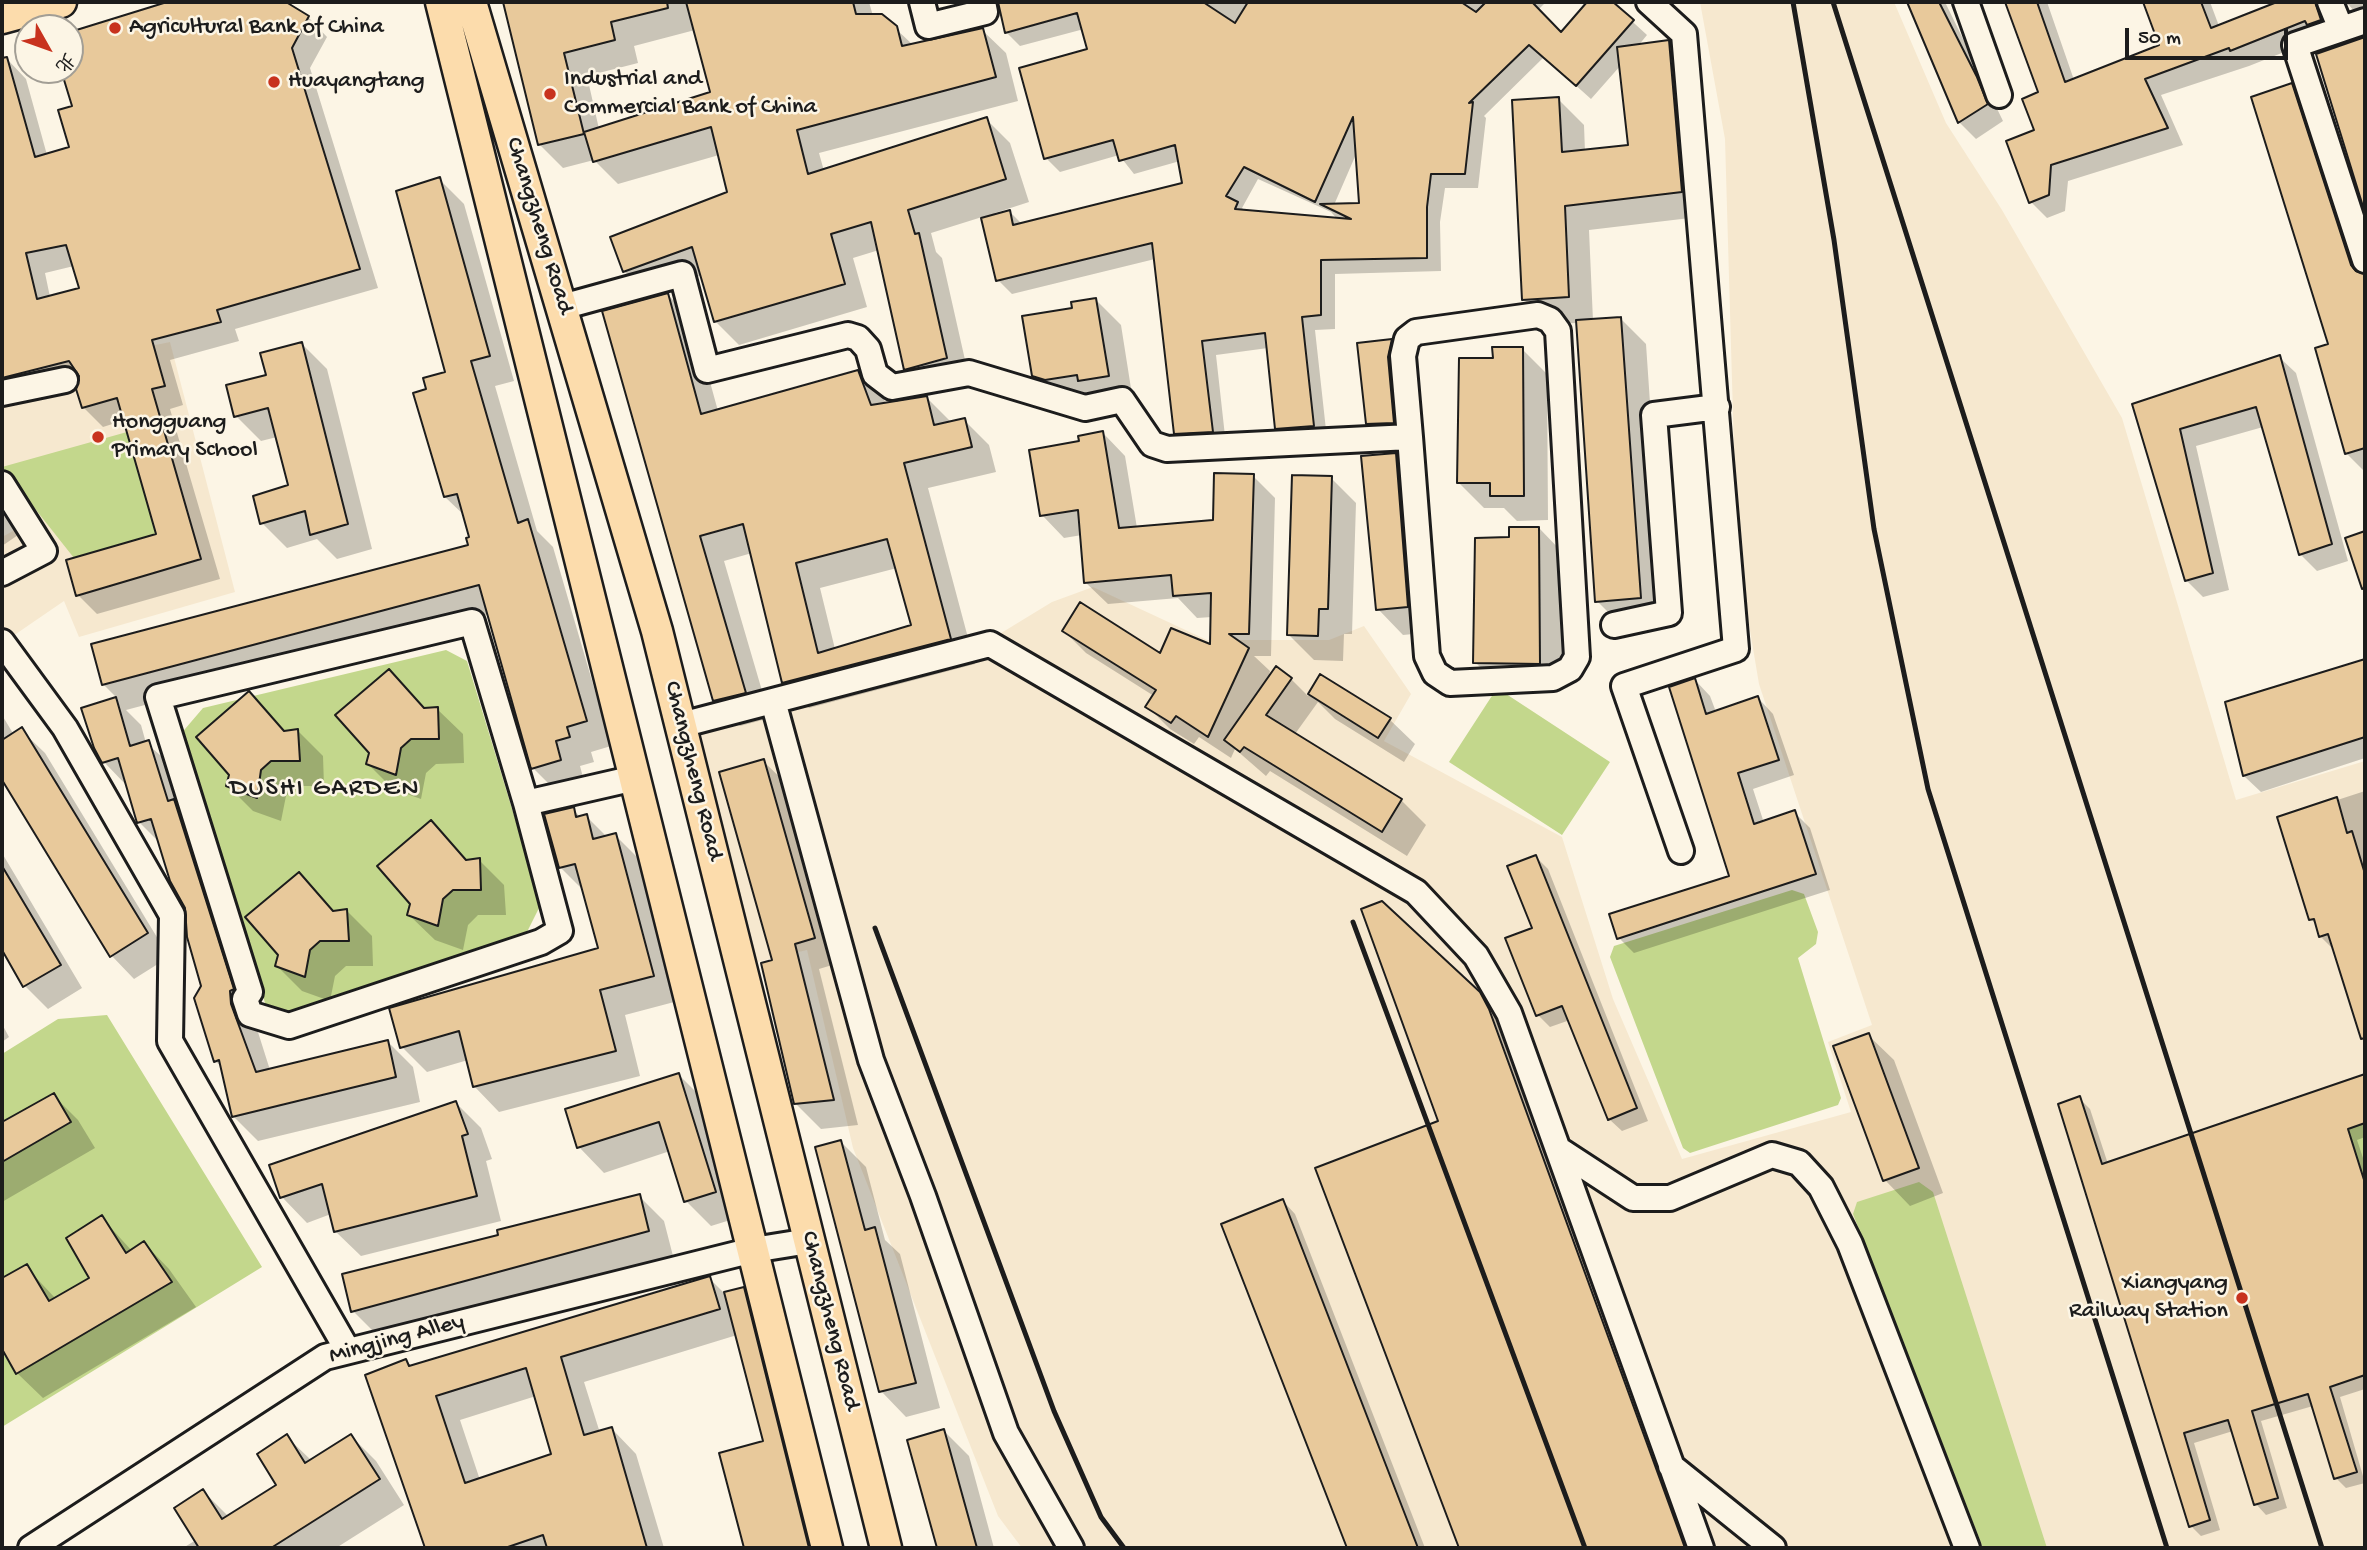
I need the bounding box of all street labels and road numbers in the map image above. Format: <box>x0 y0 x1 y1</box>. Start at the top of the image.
street label: Changzheng Road <box>497 134 579 318</box>
street label: Changzheng Road <box>656 679 728 863</box>
street label: Changzheng Road <box>793 1229 865 1413</box>
street label: Mingjing Alley <box>326 1308 468 1372</box>

